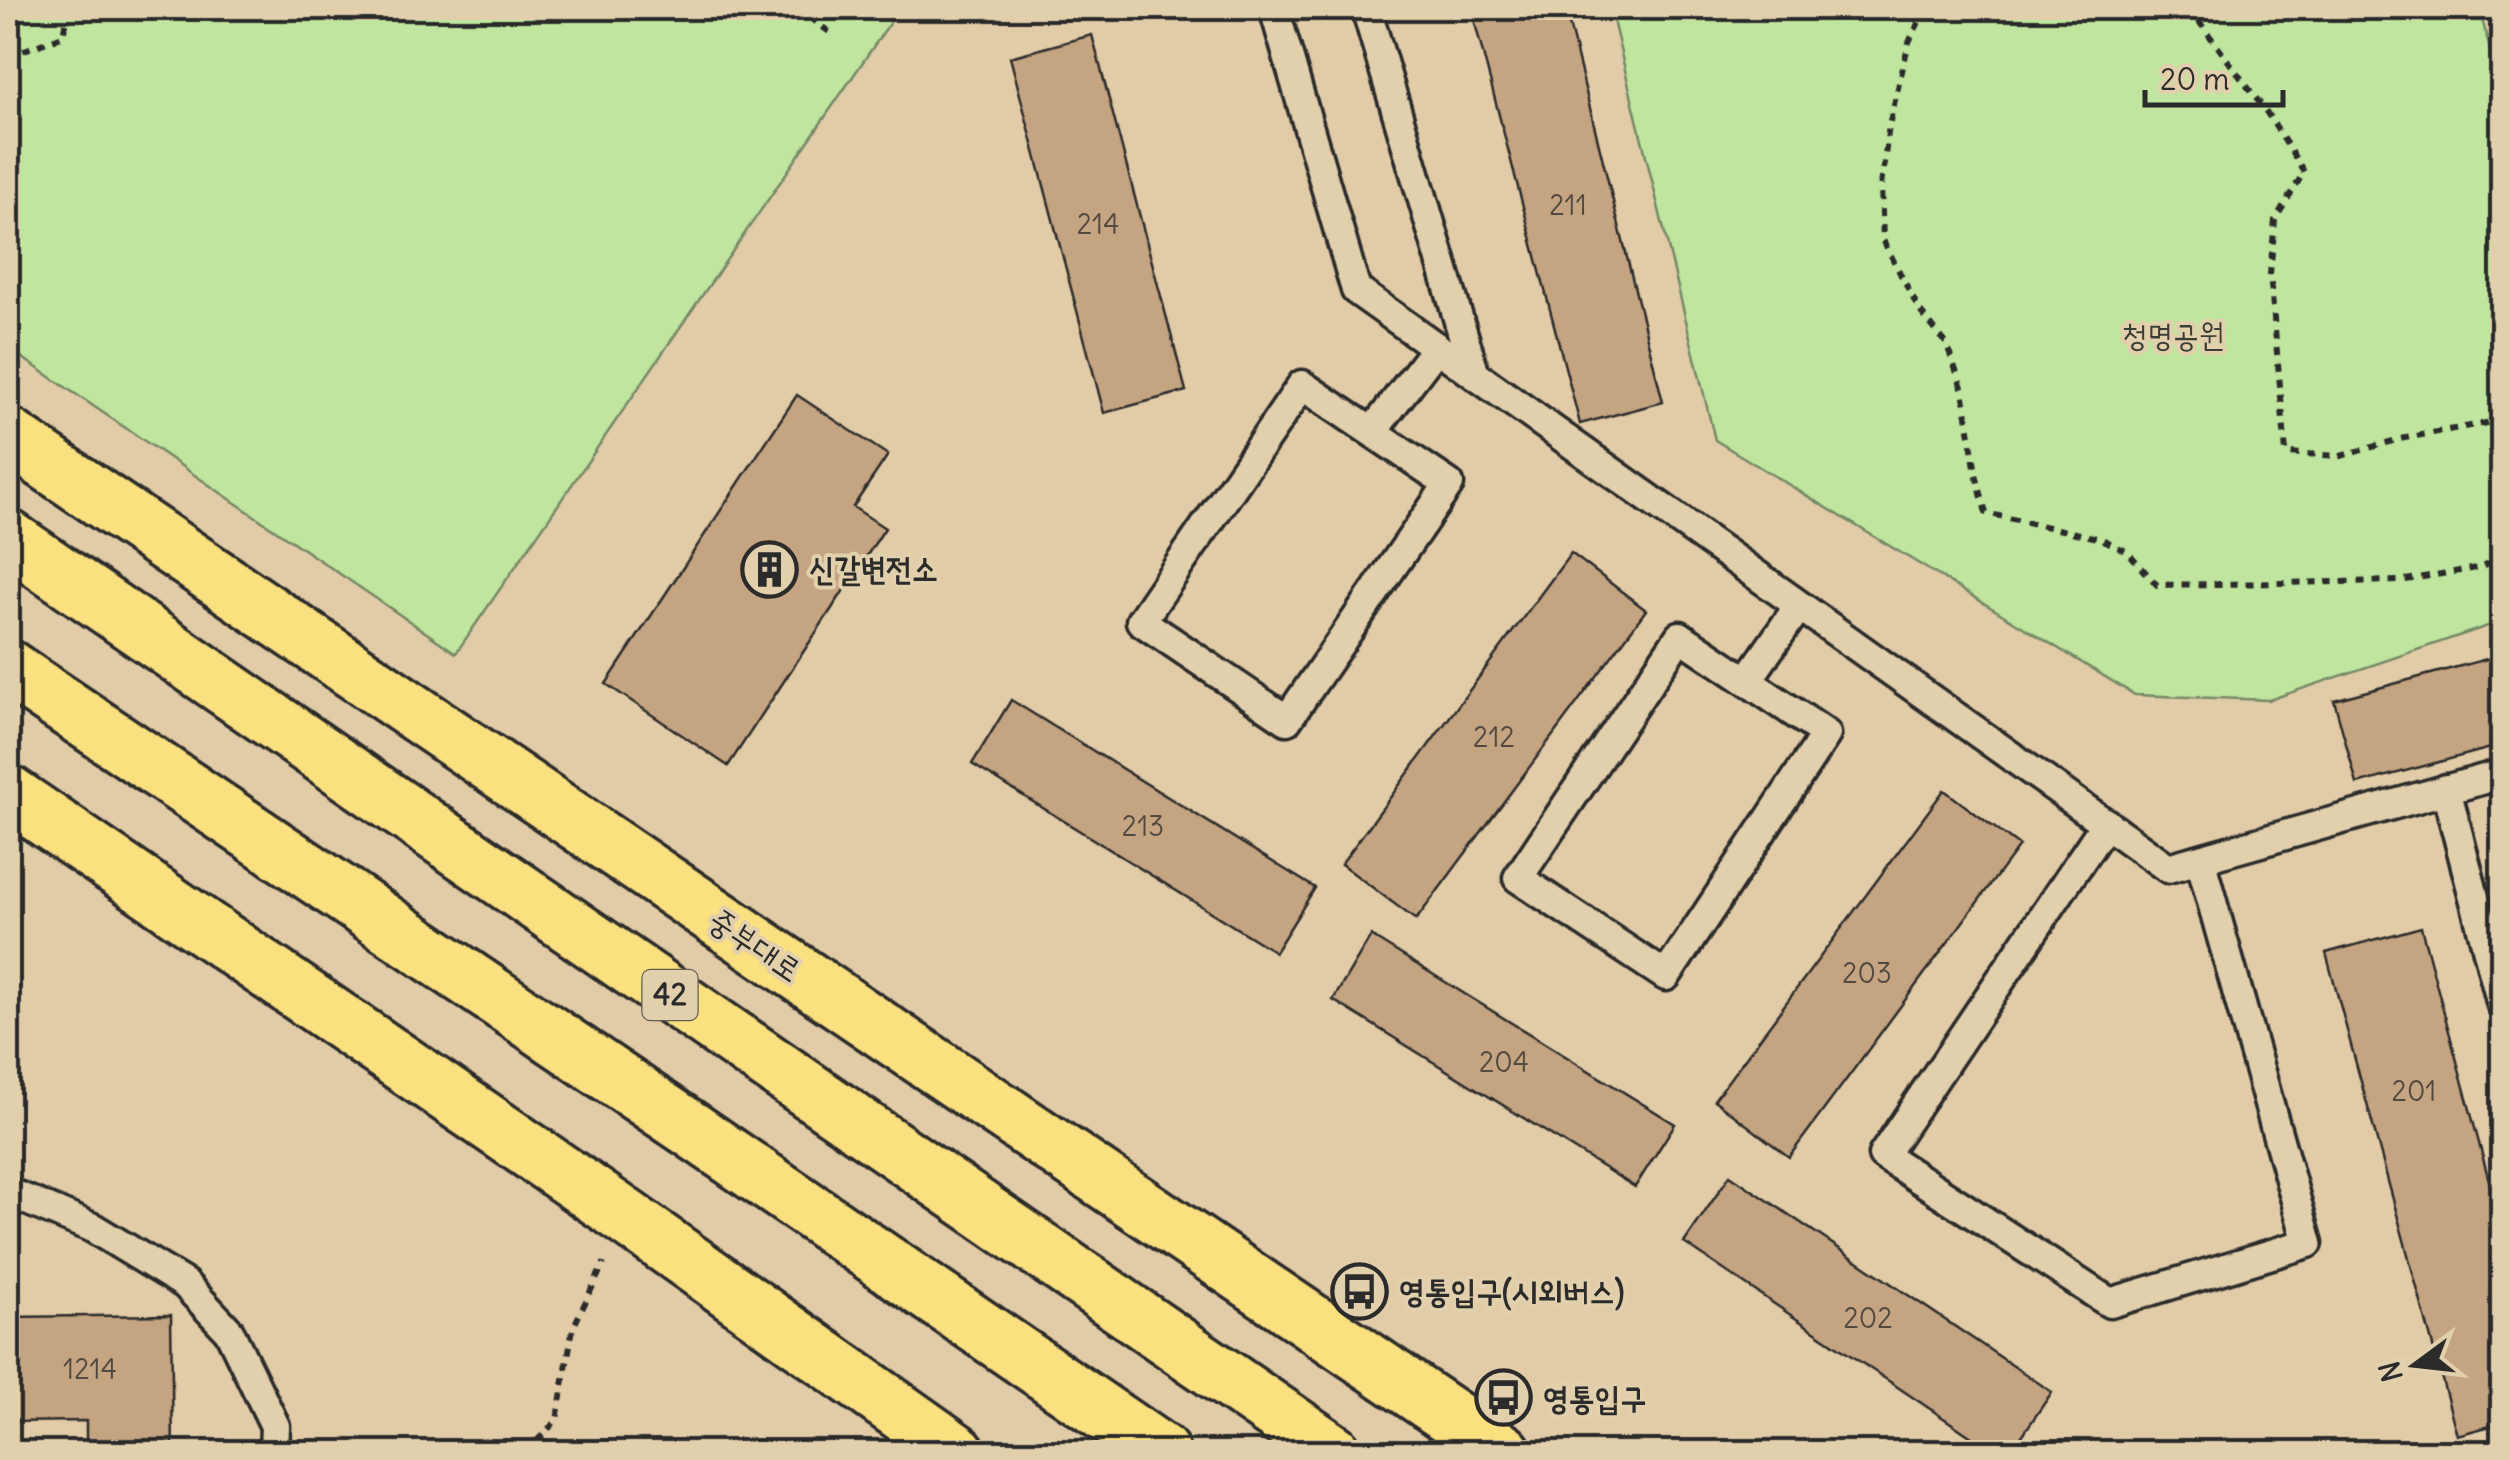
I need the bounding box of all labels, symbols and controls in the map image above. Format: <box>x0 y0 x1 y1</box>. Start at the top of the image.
scale bar <box>2145 45 2282 107</box>
text: 20 m <box>2160 60 2230 98</box>
house number: 211 <box>1549 187 1587 223</box>
house number: 214 <box>1077 206 1119 242</box>
park label: 청명공원 <box>2122 314 2225 355</box>
building icon: 신갈변전소 <box>740 539 800 599</box>
place label: 신갈변전소 <box>809 548 938 589</box>
house number: 212 <box>1473 719 1515 755</box>
house number: 213 <box>1122 808 1164 844</box>
street label: 중부대로 <box>701 899 809 990</box>
house number: 203 <box>1842 955 1892 991</box>
road number: 42 <box>642 970 698 1020</box>
house number: 204 <box>1479 1044 1529 1080</box>
house number: 201 <box>2392 1073 2436 1109</box>
bus stop icon: 영통입구(시외버스) <box>1330 1261 1390 1321</box>
place label: 영통입구(시외버스) <box>1399 1270 1624 1311</box>
house number: 202 <box>1843 1300 1893 1336</box>
north arrow <box>2365 1315 2465 1415</box>
house number: 1214 <box>63 1351 117 1387</box>
text: N <box>2371 1357 2411 1385</box>
bus stop icon: 영통입구 <box>1474 1368 1534 1428</box>
place label: 영통입구 <box>1543 1377 1646 1418</box>

